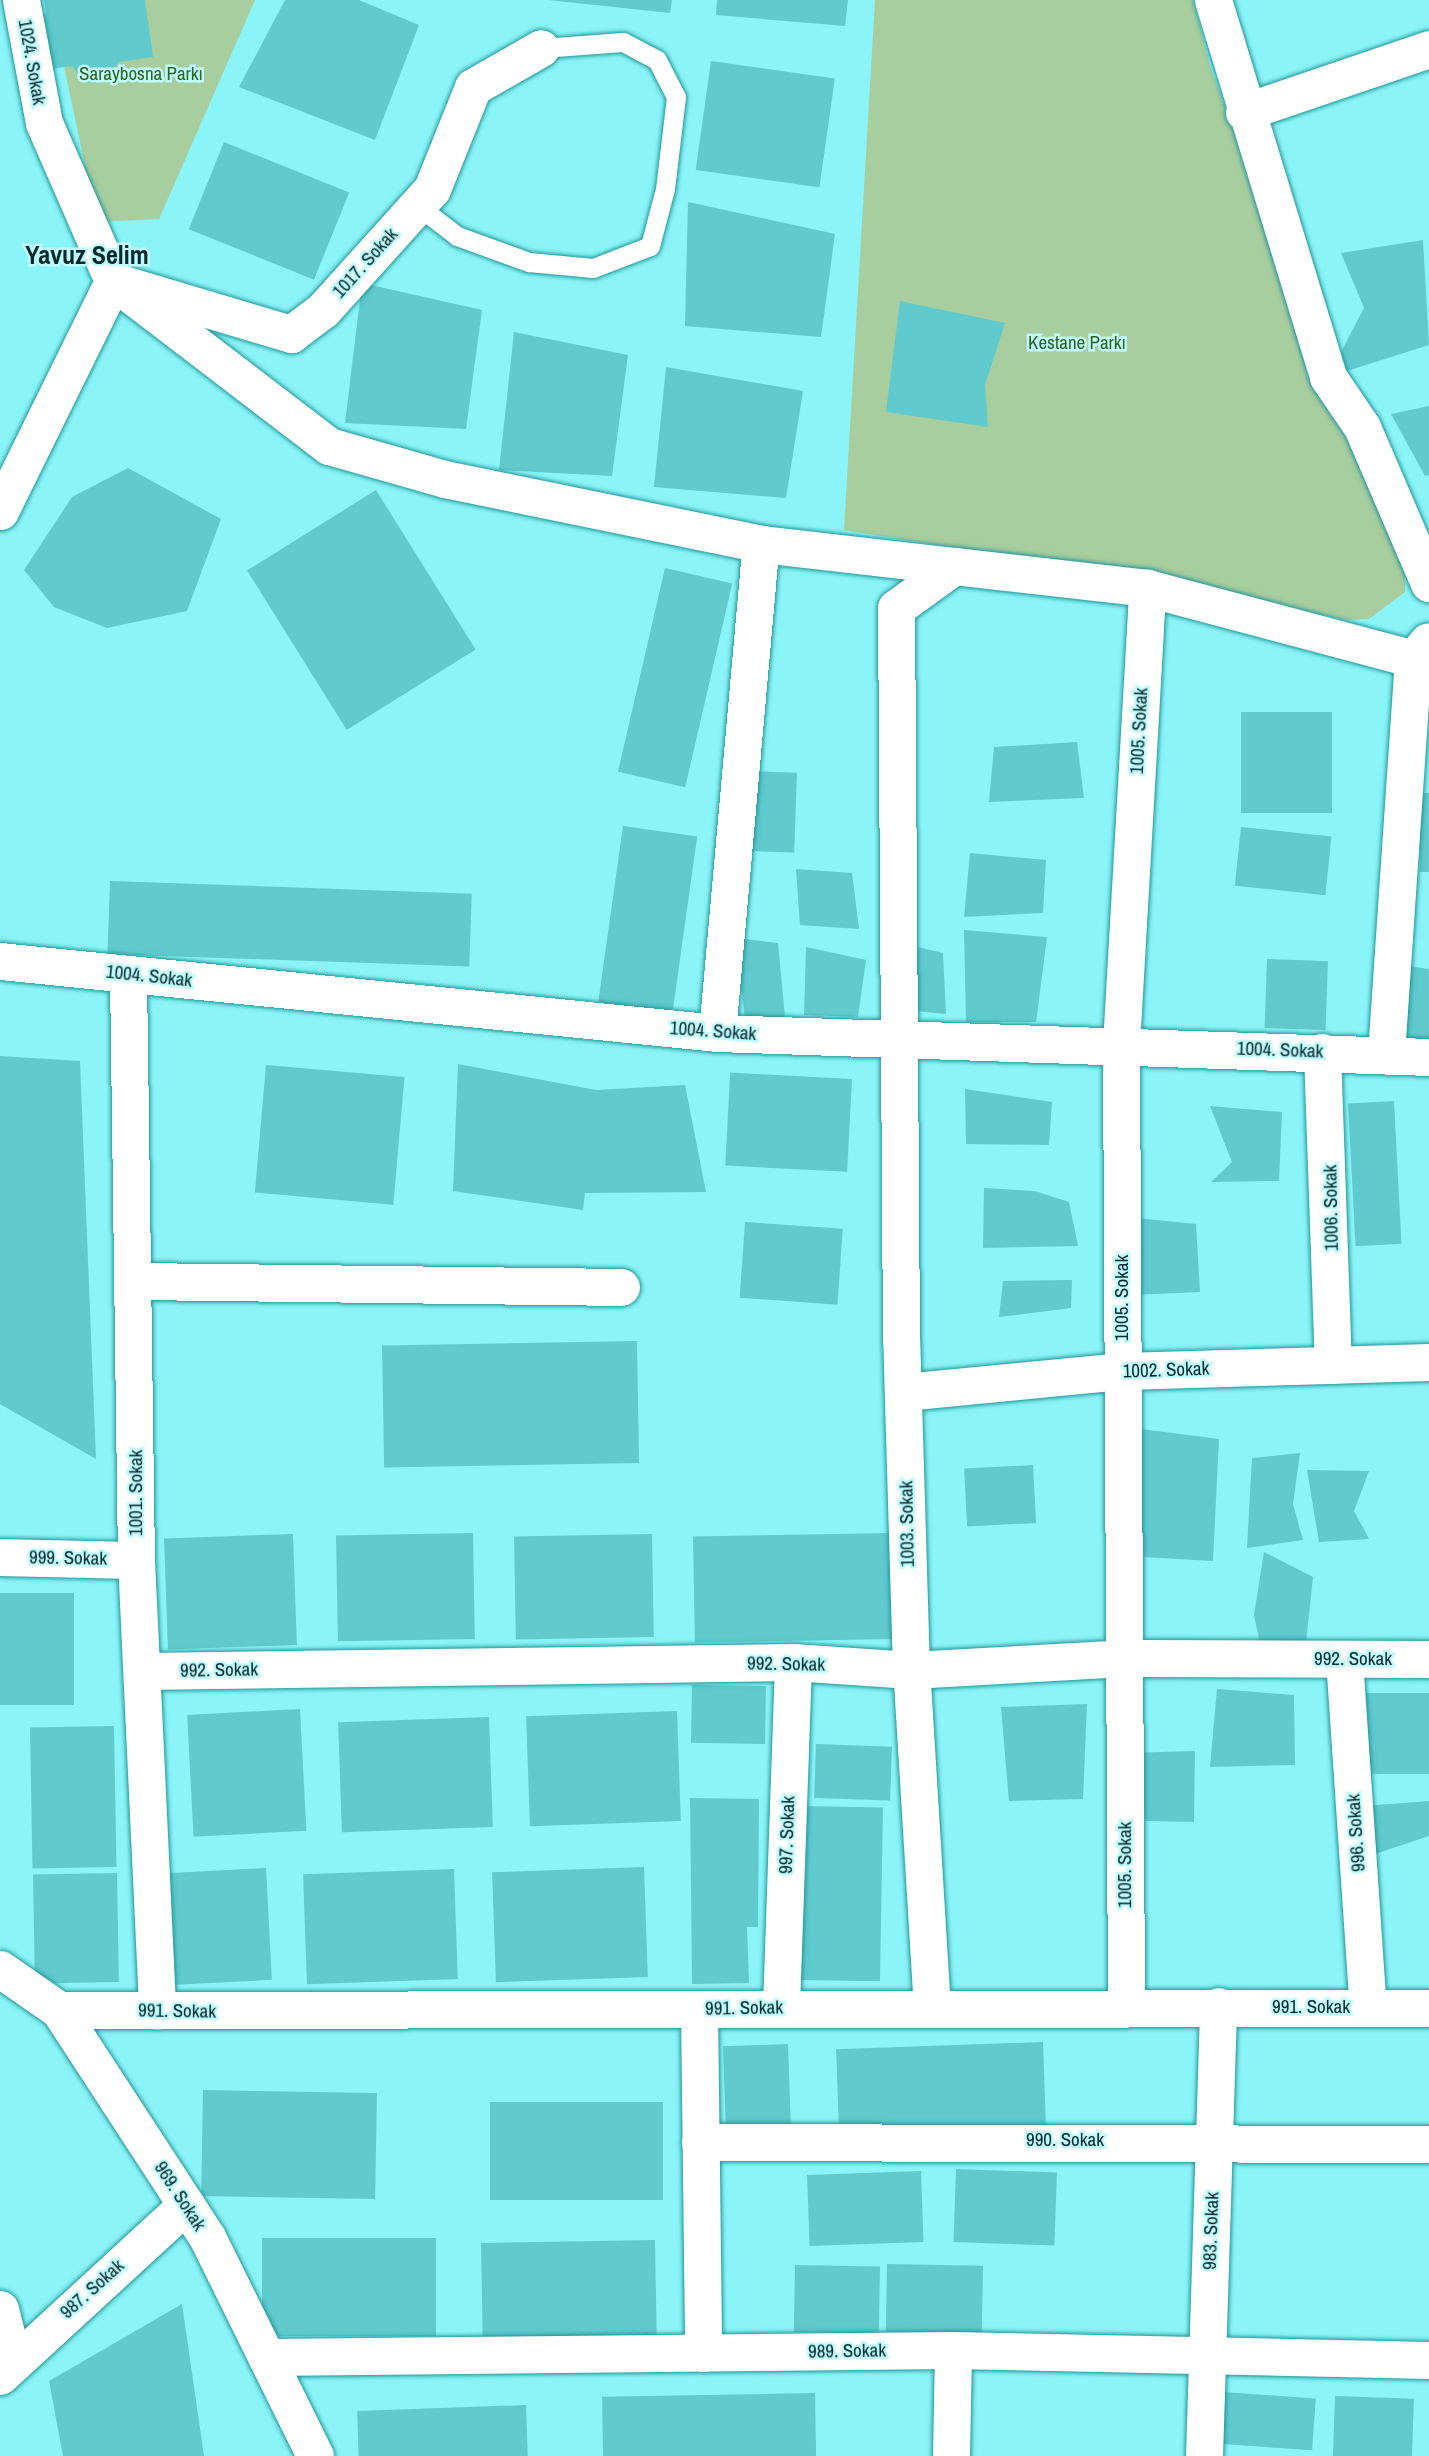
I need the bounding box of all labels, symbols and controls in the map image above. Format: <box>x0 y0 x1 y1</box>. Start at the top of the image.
street label: 1024. Sokak <box>13 17 51 107</box>
park label: Saraybosna Parkı <box>79 63 203 85</box>
street label: 1017. Sokak <box>328 223 402 303</box>
district label: Yavuz Selim <box>25 239 149 271</box>
park label: Kestane Parkı <box>1028 332 1126 354</box>
street label: 1005. Sokak <box>1125 687 1153 775</box>
street label: 1004. Sokak <box>105 960 193 992</box>
street label: 1004. Sokak <box>669 1017 757 1045</box>
street label: 1004. Sokak <box>1236 1037 1324 1063</box>
street label: 1006. Sokak <box>1319 1164 1343 1252</box>
street label: 1005. Sokak <box>1111 1255 1133 1341</box>
street label: 1002. Sokak <box>1122 1357 1210 1383</box>
street label: 1001. Sokak <box>125 1450 147 1536</box>
street label: 1003. Sokak <box>895 1480 919 1568</box>
street label: 999. Sokak <box>29 1546 107 1570</box>
street label: 992. Sokak <box>1314 1648 1392 1670</box>
street label: 992. Sokak <box>747 1652 825 1676</box>
street label: 992. Sokak <box>180 1658 258 1682</box>
street label: 996. Sokak <box>1342 1793 1370 1873</box>
street label: 997. Sokak <box>774 1796 800 1874</box>
street label: 1005. Sokak <box>1114 1822 1136 1908</box>
street label: 991. Sokak <box>705 1996 783 2020</box>
street label: 991. Sokak <box>1272 1996 1350 2018</box>
street label: 991. Sokak <box>138 1999 216 2023</box>
street label: 990. Sokak <box>1026 2129 1104 2151</box>
street label: 969. Sokak <box>149 2157 211 2235</box>
street label: 983. Sokak <box>1198 2192 1224 2270</box>
street label: 987. Sokak <box>55 2254 129 2324</box>
street label: 989. Sokak <box>808 2339 886 2363</box>

